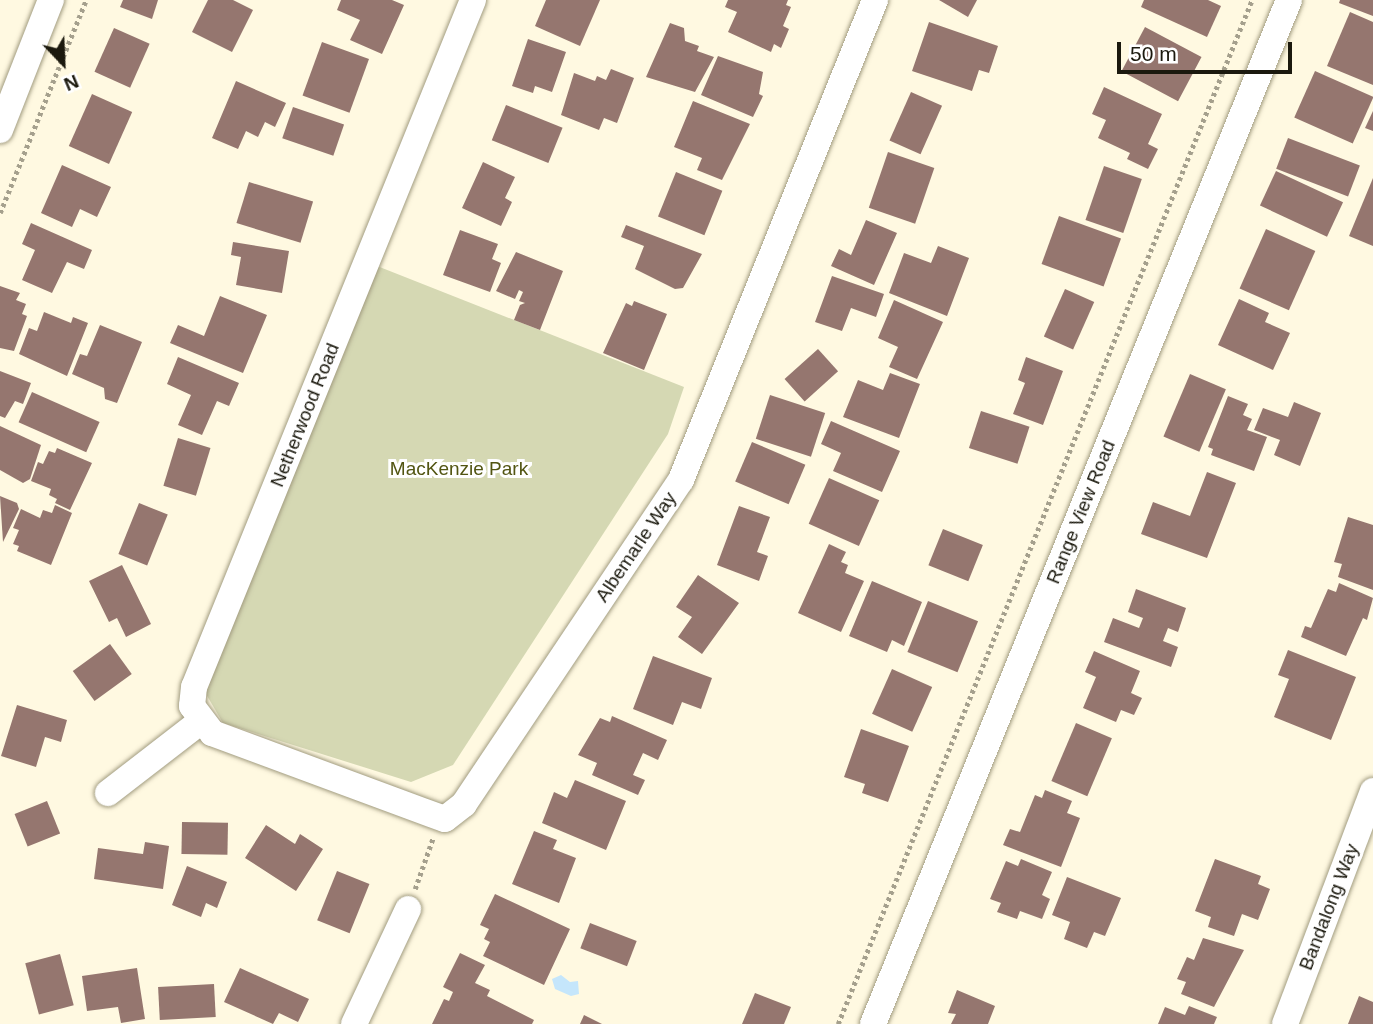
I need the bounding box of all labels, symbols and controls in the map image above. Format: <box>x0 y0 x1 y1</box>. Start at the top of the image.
north arrow <box>28 28 98 98</box>
scale bar <box>1121 28 1296 72</box>
text: 50 m <box>1130 42 1177 65</box>
text: N <box>61 70 82 95</box>
street label: Netherwood Road <box>266 340 344 490</box>
street label: Range View Road <box>1042 437 1120 587</box>
park label: MacKenzie Park <box>390 458 528 480</box>
street label: Albemarle Way <box>591 488 681 606</box>
street label: Bandalong Way <box>1294 841 1364 973</box>

